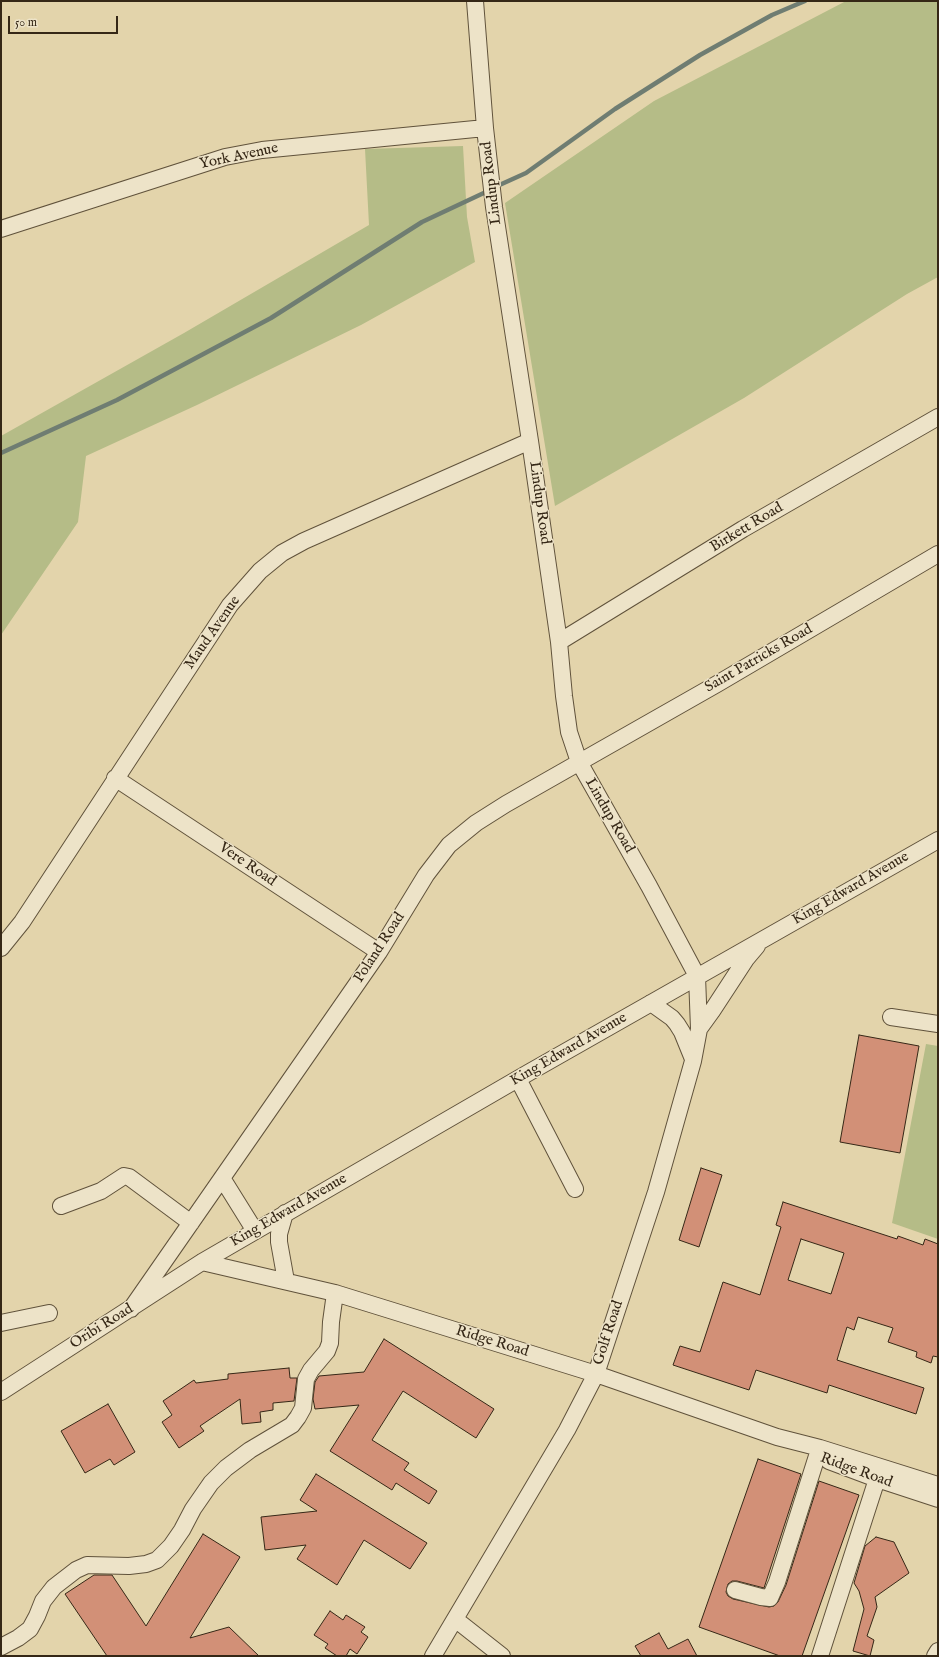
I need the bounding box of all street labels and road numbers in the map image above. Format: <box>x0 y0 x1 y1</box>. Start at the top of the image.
street label: York Avenue <box>198 140 280 174</box>
street label: Lindup Road <box>478 140 506 226</box>
street label: Lindup Road <box>524 460 554 546</box>
street label: Birkett Road <box>707 499 787 557</box>
street label: Maud Avenue <box>181 593 245 673</box>
street label: Saint Patricks Road <box>702 621 816 697</box>
street label: Lindup Road <box>580 775 638 857</box>
street label: Vere Road <box>215 839 279 891</box>
street label: King Edward Avenue <box>790 848 912 930</box>
street label: Poland Road <box>351 909 409 987</box>
street label: King Edward Avenue <box>508 1009 630 1091</box>
street label: King Edward Avenue <box>228 1170 350 1252</box>
street label: Golf Road <box>590 1299 628 1367</box>
street label: Oribi Road <box>67 1301 137 1353</box>
street label: Ridge Road <box>453 1322 531 1362</box>
street label: Ridge Road <box>817 1450 895 1492</box>

